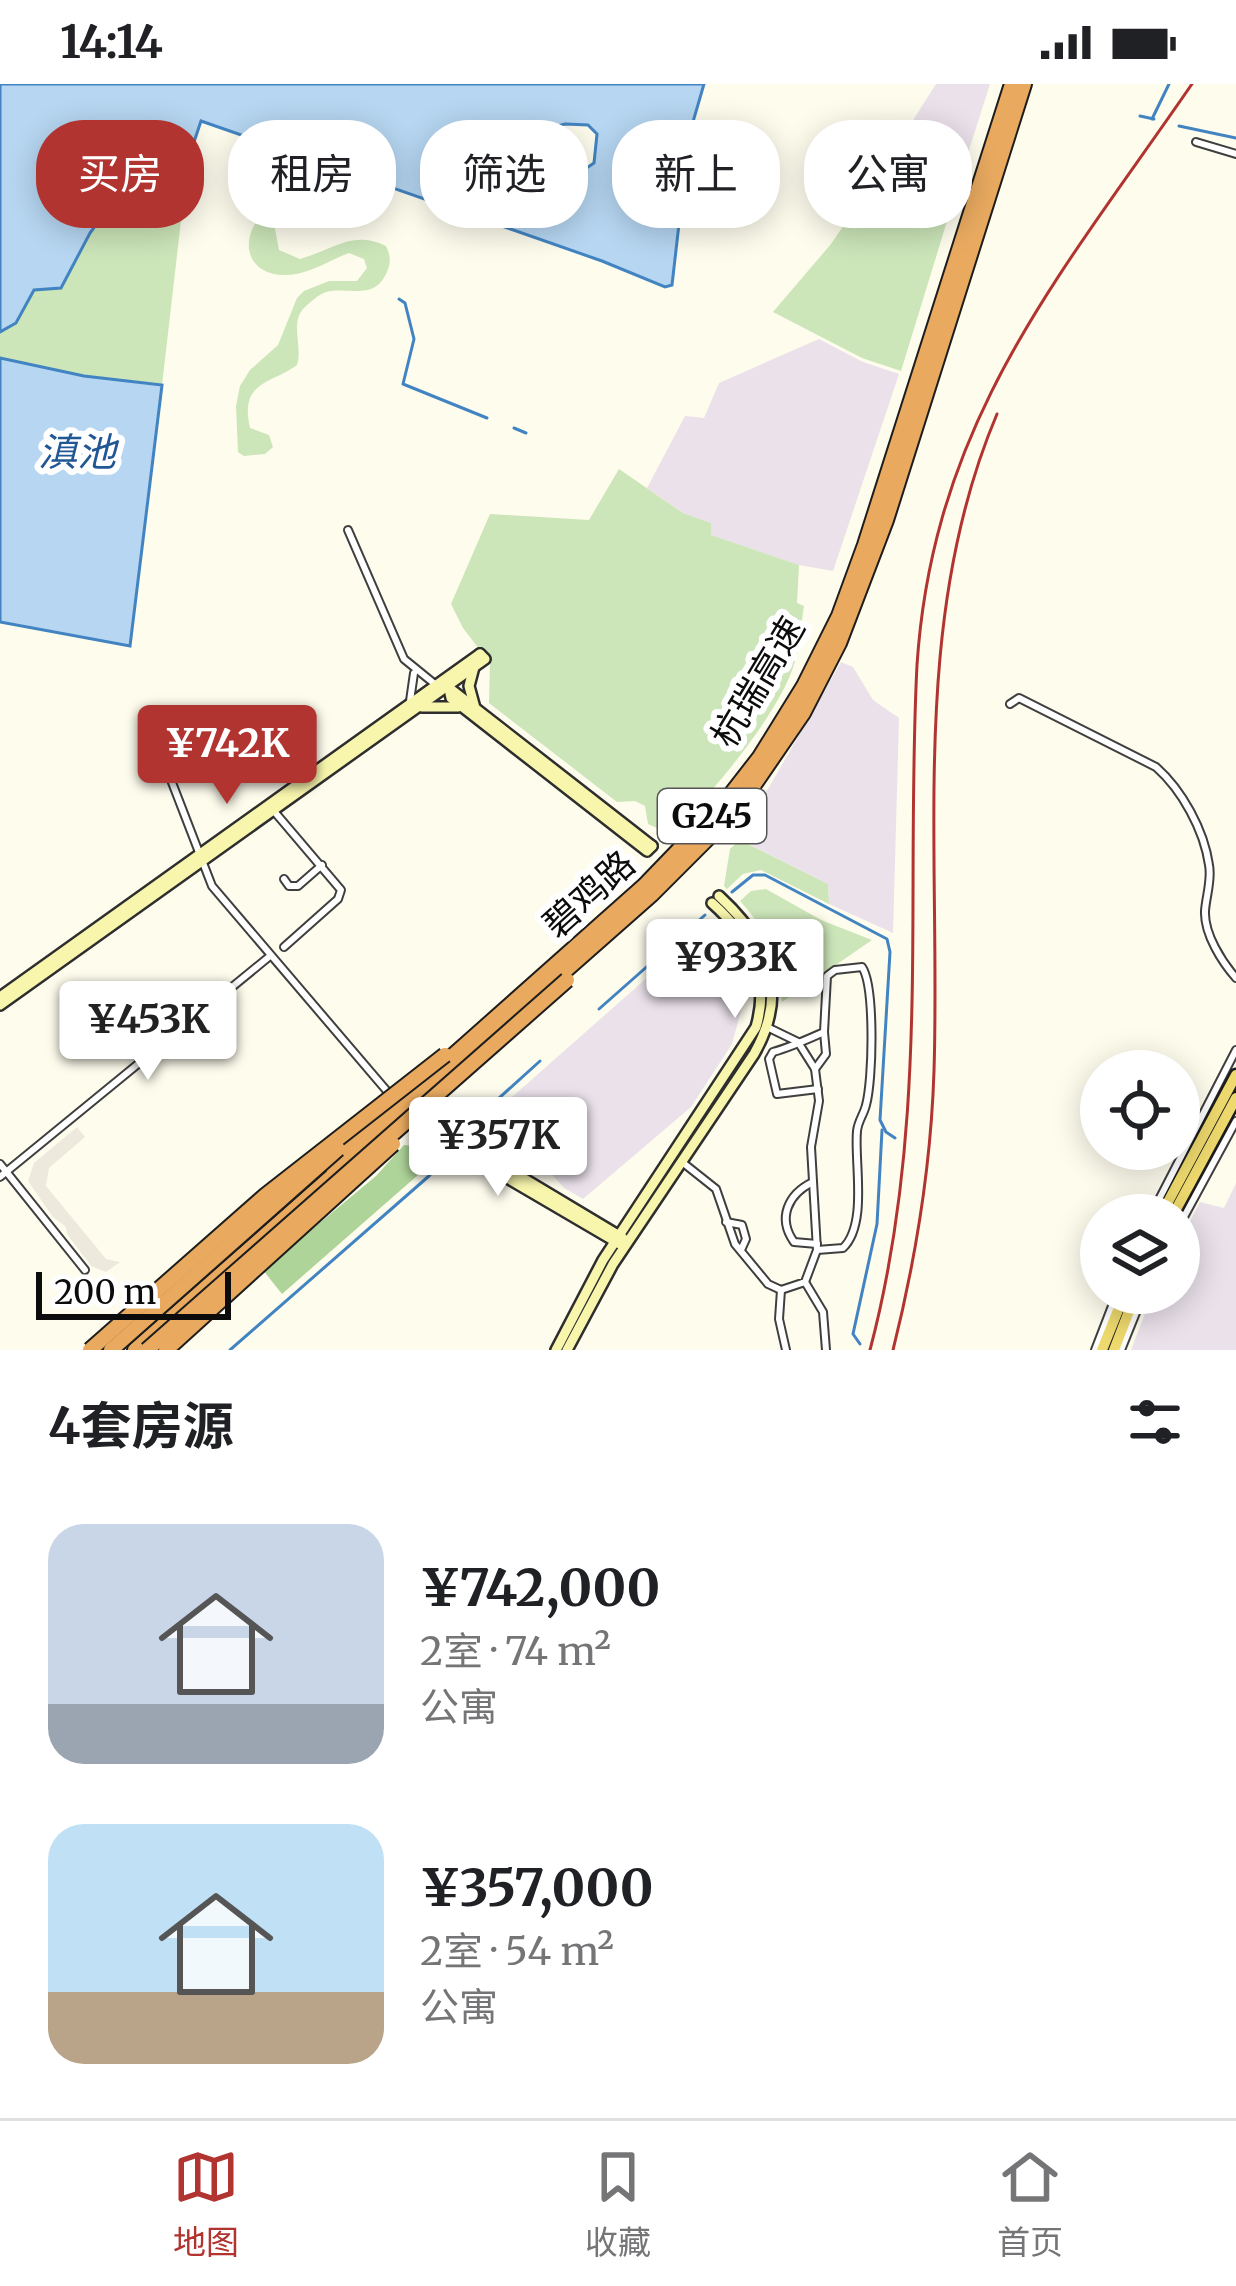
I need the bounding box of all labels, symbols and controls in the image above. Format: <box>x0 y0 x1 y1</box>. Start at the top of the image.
text: 14:14 <box>60 14 163 70</box>
chip: 买房 <box>36 120 204 228</box>
chip: 租房 <box>228 120 396 228</box>
chip: 筛选 <box>420 120 588 228</box>
chip: 新上 <box>612 120 780 228</box>
chip: 公寓 <box>804 120 972 228</box>
water label: 滇池 <box>38 428 120 477</box>
street label: 杭瑞高速 <box>702 609 814 755</box>
pin: ¥742K <box>143 705 311 807</box>
text: ¥742K <box>165 719 289 768</box>
road number: G245 <box>658 789 766 843</box>
street label: 碧鸡路 <box>534 841 644 947</box>
pin: ¥933K <box>651 919 819 1021</box>
text: ¥933K <box>673 933 797 982</box>
pin: ¥453K <box>64 981 232 1083</box>
text: ¥453K <box>86 995 210 1044</box>
map controls <box>1080 1050 1200 1314</box>
button: locate <box>1080 1050 1200 1170</box>
pin: ¥357K <box>414 1097 582 1199</box>
text: ¥357K <box>436 1111 560 1160</box>
button: layers <box>1080 1194 1200 1314</box>
scale bar <box>36 1266 231 1319</box>
text: 200 m <box>54 1272 156 1313</box>
icon: filters <box>1122 1389 1188 1455</box>
text: 4套房源 <box>48 1394 233 1458</box>
text: ¥742,000 <box>420 1556 660 1620</box>
icon: home <box>144 1572 288 1716</box>
text: 2室 · 74 m² <box>420 1627 611 1676</box>
text: 公寓 <box>420 1683 498 1732</box>
text: ¥357,000 <box>420 1856 653 1920</box>
icon: home <box>144 1872 288 2016</box>
text: 2室 · 54 m² <box>420 1927 614 1976</box>
text: 公寓 <box>420 1983 498 2032</box>
tab: 地图 <box>173 2144 239 2264</box>
tab: 收藏 <box>585 2144 651 2264</box>
tab: 首页 <box>997 2144 1063 2264</box>

